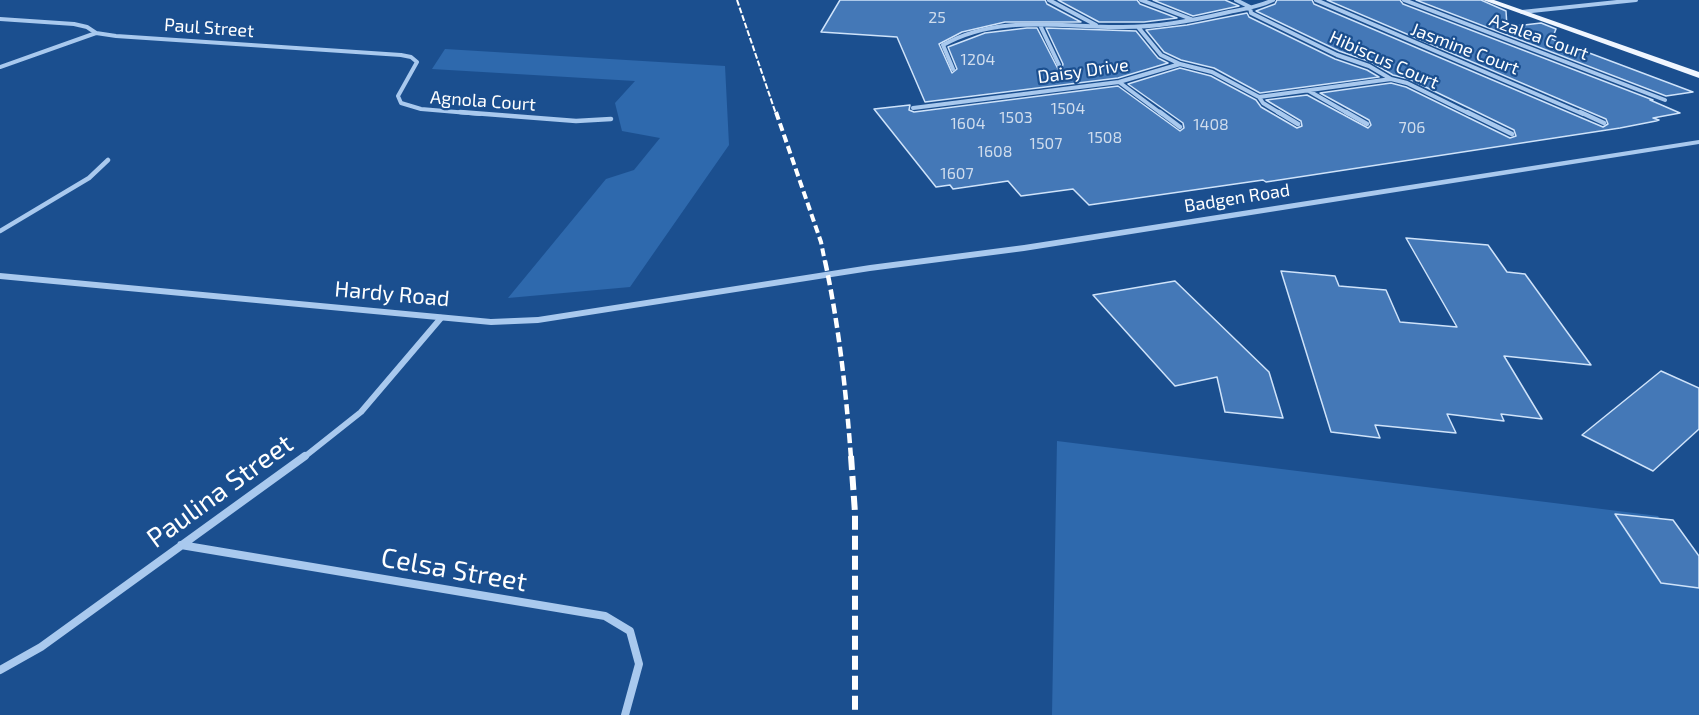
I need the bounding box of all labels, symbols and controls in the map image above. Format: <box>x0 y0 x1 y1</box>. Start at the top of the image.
house number: 25 <box>928 8 946 28</box>
street label: Azalea Court <box>1486 9 1592 65</box>
street label: Paul Street <box>163 14 255 42</box>
street label: Jasmine Court <box>1408 18 1522 80</box>
street label: Hibiscus Court <box>1326 26 1442 94</box>
house number: 1204 <box>961 50 995 70</box>
street label: Daisy Drive <box>1036 54 1130 88</box>
street label: Agnola Court <box>429 87 537 115</box>
house number: 1504 <box>1051 99 1085 119</box>
house number: 1503 <box>999 108 1033 128</box>
house number: 1604 <box>950 114 986 134</box>
house number: 1408 <box>1193 115 1229 135</box>
house number: 706 <box>1399 118 1425 138</box>
house number: 1508 <box>1088 128 1122 148</box>
house number: 1507 <box>1030 134 1062 154</box>
house number: 1608 <box>978 142 1012 162</box>
house number: 1607 <box>940 164 974 184</box>
street label: Badgen Road <box>1183 179 1291 217</box>
street label: Hardy Road <box>333 276 451 312</box>
street label: Paulina Street <box>141 427 299 555</box>
street label: Celsa Street <box>379 541 529 599</box>

